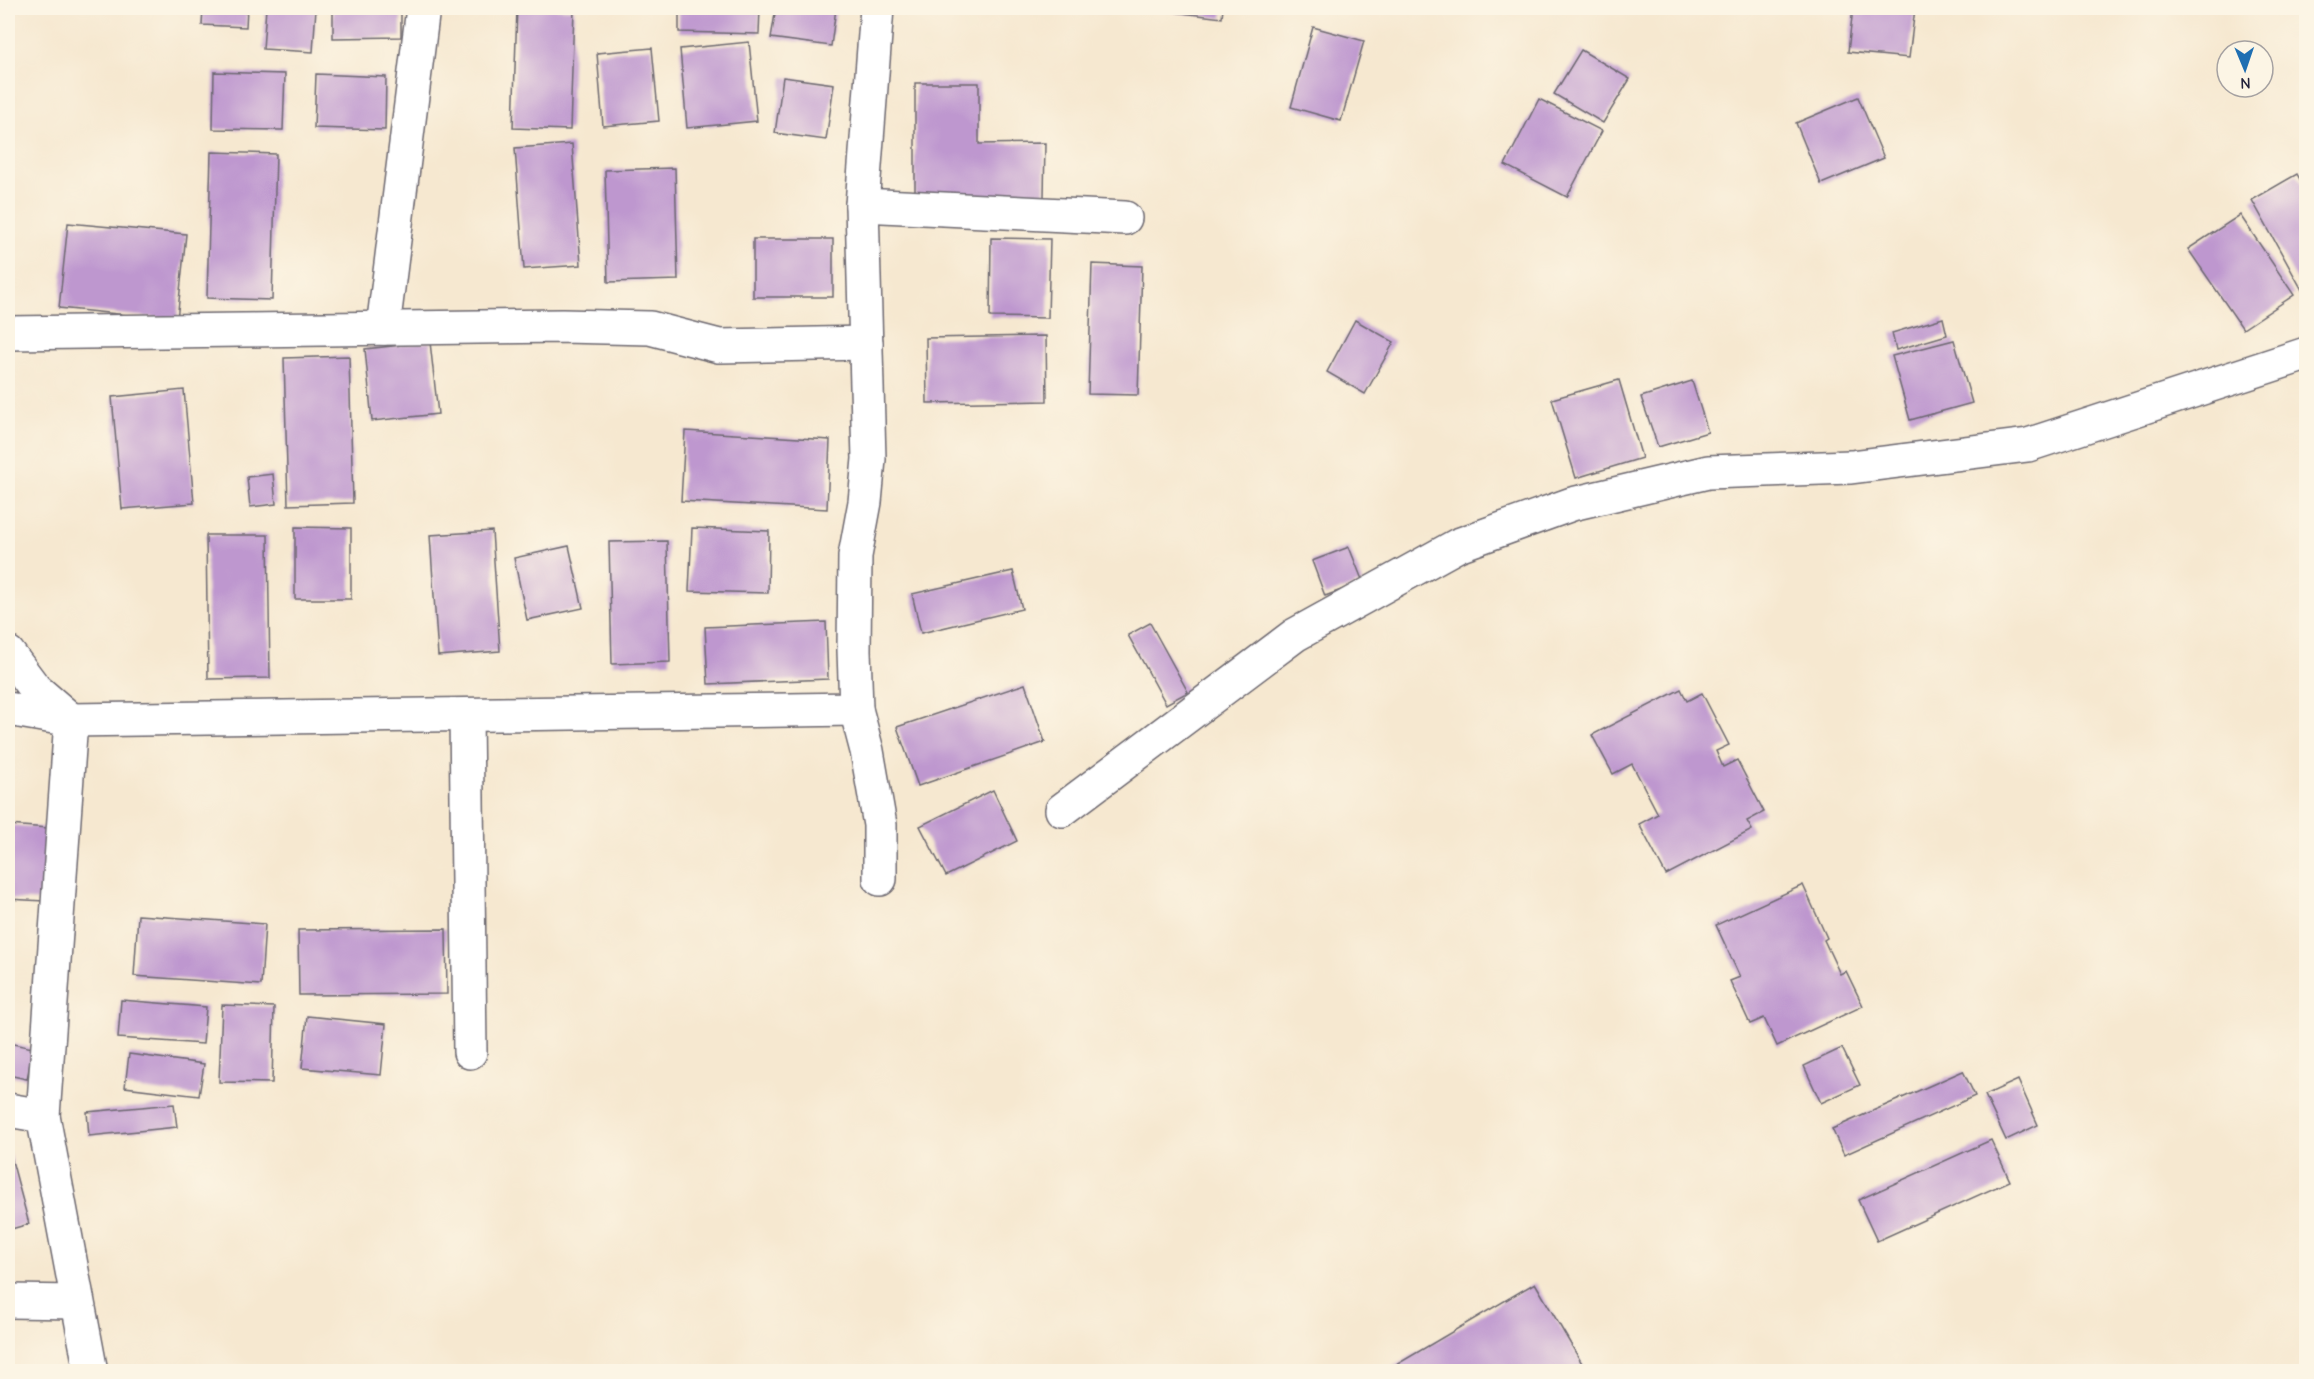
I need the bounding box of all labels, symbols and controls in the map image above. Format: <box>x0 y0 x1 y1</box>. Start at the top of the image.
north arrow <box>2215 39 2275 99</box>
text: N <box>2240 74 2251 92</box>

